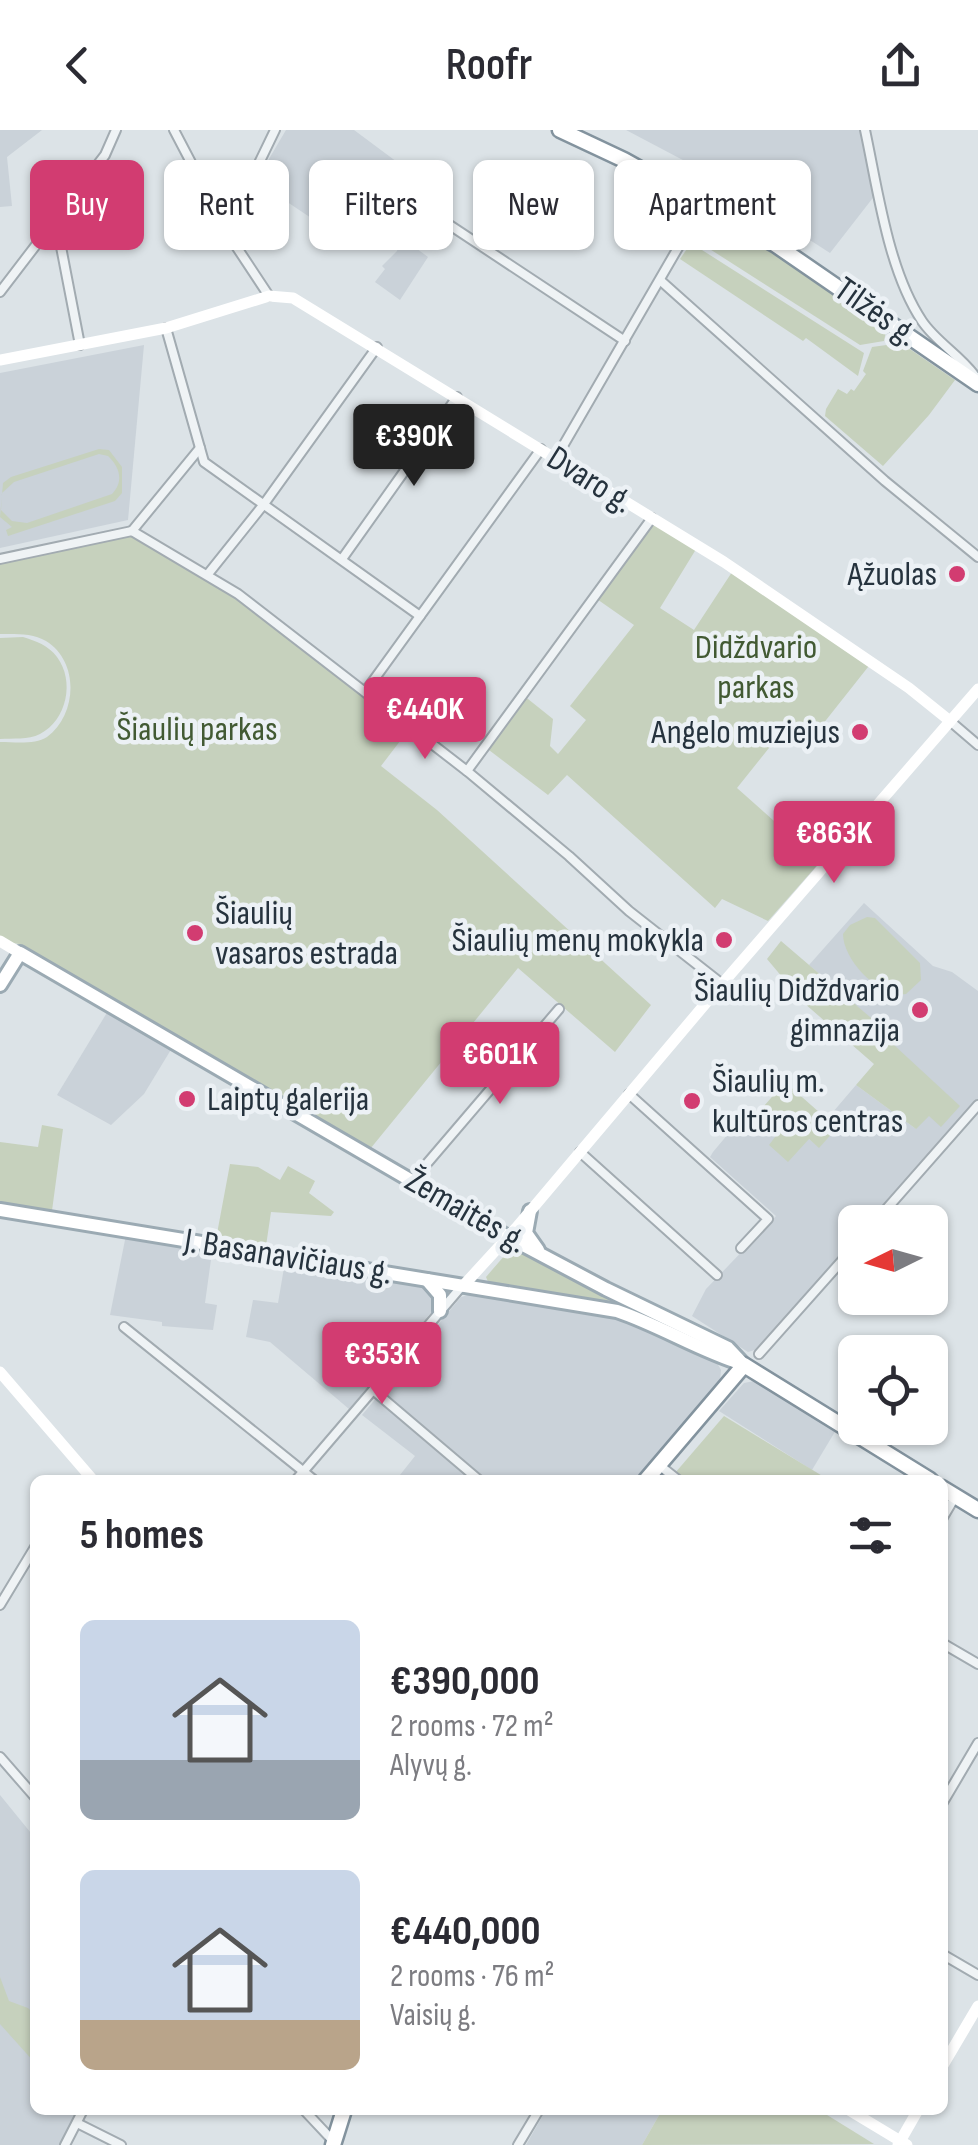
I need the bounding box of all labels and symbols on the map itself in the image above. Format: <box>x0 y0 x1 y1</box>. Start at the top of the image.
street label: Tilžės g. <box>826 268 926 356</box>
pin: €390K <box>344 404 484 489</box>
street label: Dvaro g. <box>539 437 641 523</box>
place label: Ąžuolas <box>846 553 937 596</box>
marker: Ąžuolas <box>946 563 968 585</box>
park label: Didždvario parkas <box>695 626 817 709</box>
pin: €440K <box>355 677 495 762</box>
park label: Šiaulių parkas <box>117 708 277 751</box>
place label: Angelo muziejus <box>650 711 840 754</box>
marker: Angelo muziejus <box>849 721 871 743</box>
pin: €863K <box>764 801 904 886</box>
place label: Šiaulių vasaros estrada <box>215 892 398 975</box>
place label: Šiaulių menų mokykla <box>452 919 704 962</box>
marker: Šiaulių vasaros estrada <box>184 922 206 944</box>
marker: Šiaulių menų mokykla <box>713 929 735 951</box>
place label: Šiaulių Didždvario gimnazija <box>694 969 900 1052</box>
marker: Šiaulių Didždvario gimnazija <box>909 999 931 1021</box>
pin: €601K <box>430 1022 570 1107</box>
place label: Šiaulių m. kultūros centras <box>712 1060 903 1143</box>
place label: Laiptų galerija <box>207 1078 369 1121</box>
marker: Laiptų galerija <box>176 1088 198 1110</box>
marker: Šiaulių m. kultūros centras <box>681 1090 703 1112</box>
street label: Žemaitės g. <box>397 1159 535 1263</box>
north arrow <box>838 1205 948 1315</box>
street label: J. Basanavičiaus g. <box>180 1219 395 1295</box>
pin: €353K <box>312 1322 452 1407</box>

